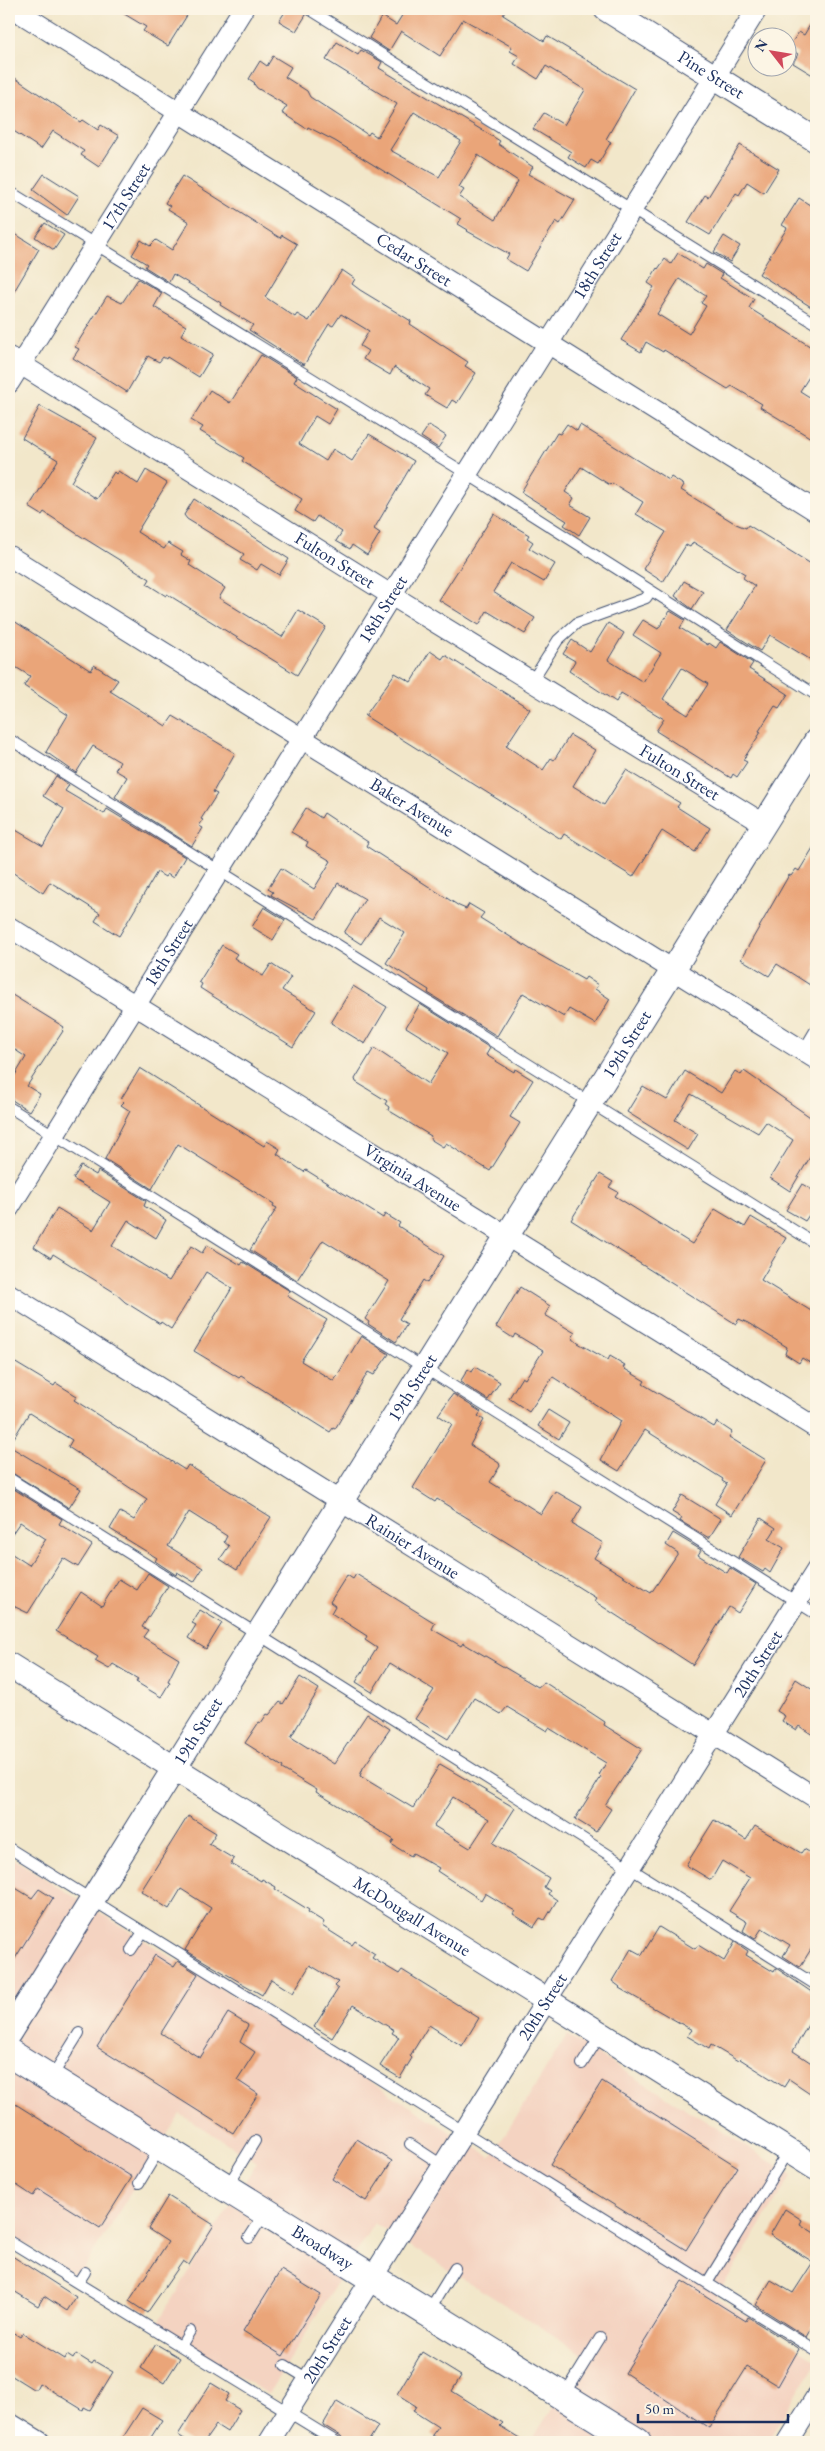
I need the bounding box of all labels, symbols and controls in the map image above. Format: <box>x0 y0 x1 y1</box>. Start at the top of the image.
north arrow <box>748 28 798 78</box>
text: N <box>750 35 772 55</box>
street label: Pine Street <box>674 45 749 104</box>
street label: 17th Street <box>96 158 155 234</box>
street label: Cedar Street <box>372 227 457 292</box>
street label: 18th Street <box>567 227 627 303</box>
street label: Fulton Street <box>291 526 380 593</box>
street label: 18th Street <box>353 570 412 647</box>
street label: Fulton Street <box>636 738 725 806</box>
street label: Baker Avenue <box>366 772 459 842</box>
street label: 18th Street <box>138 914 198 990</box>
street label: 19th Street <box>597 1005 656 1082</box>
street label: Virginia Avenue <box>360 1138 466 1216</box>
street label: 19th Street <box>382 1349 442 1425</box>
street label: Rainier Avenue <box>362 1508 464 1584</box>
street label: 20th Street <box>728 1625 787 1702</box>
street label: 19th Street <box>167 1692 227 1769</box>
street label: McDougall Avenue <box>349 1871 475 1961</box>
street label: 20th Street <box>512 1968 572 2044</box>
street label: Broadway <box>288 2219 358 2275</box>
street label: 20th Street <box>297 2311 357 2387</box>
scale bar <box>638 2391 788 2423</box>
text: 50 m <box>645 2399 674 2418</box>

